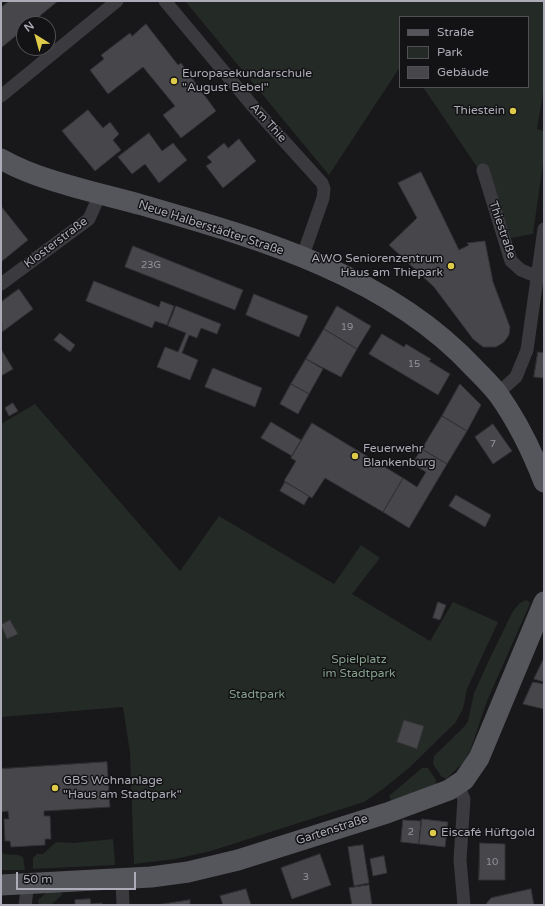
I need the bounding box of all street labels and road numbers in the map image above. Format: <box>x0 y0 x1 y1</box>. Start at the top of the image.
street label: Am Thie <box>247 101 289 145</box>
street label: Neue Halberstädter Straße <box>136 198 286 258</box>
street label: Thiestraße <box>485 199 519 261</box>
street label: Klosterstraße <box>21 214 91 272</box>
street label: Gartenstraße <box>294 812 370 848</box>

